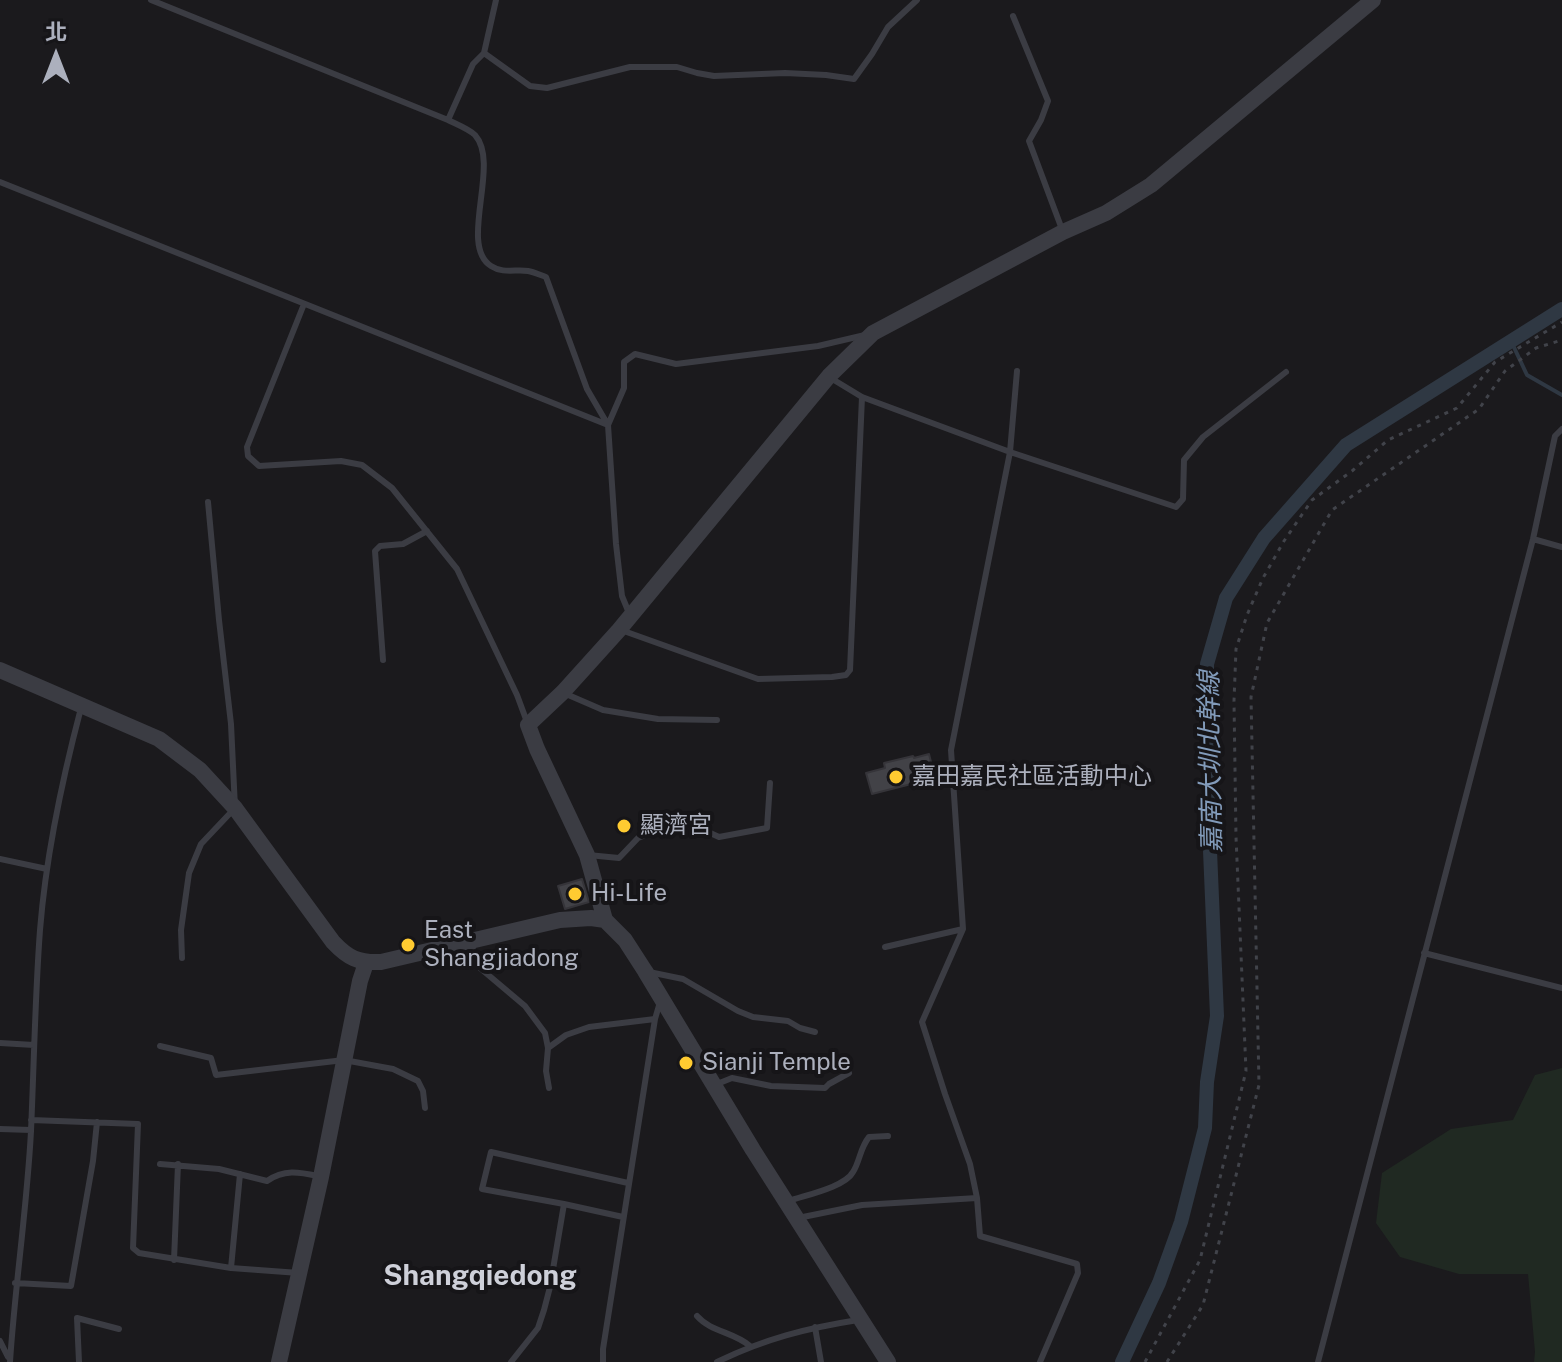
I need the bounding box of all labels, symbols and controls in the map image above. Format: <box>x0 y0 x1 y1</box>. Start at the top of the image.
north arrow <box>16 16 96 96</box>
text: 北 <box>45 19 67 45</box>
water label: 嘉南大圳北幹線 <box>1194 671 1228 853</box>
place label: 嘉田嘉民社區活動中心 <box>912 763 1152 791</box>
marker: 嘉田嘉民社區活動中心 <box>887 768 905 786</box>
place label: 顯濟宮 <box>640 812 712 840</box>
marker: 顯濟宮 <box>615 817 633 835</box>
place label: Hi-Life <box>591 880 667 908</box>
marker: Hi-Life <box>566 885 584 903</box>
place label: East Shangjiadong <box>424 917 579 973</box>
marker: East Shangjiadong <box>399 936 417 954</box>
place label: Sianji Temple <box>702 1049 851 1077</box>
marker: Sianji Temple <box>677 1054 695 1072</box>
district label: Shangqiedong <box>383 1259 577 1293</box>

